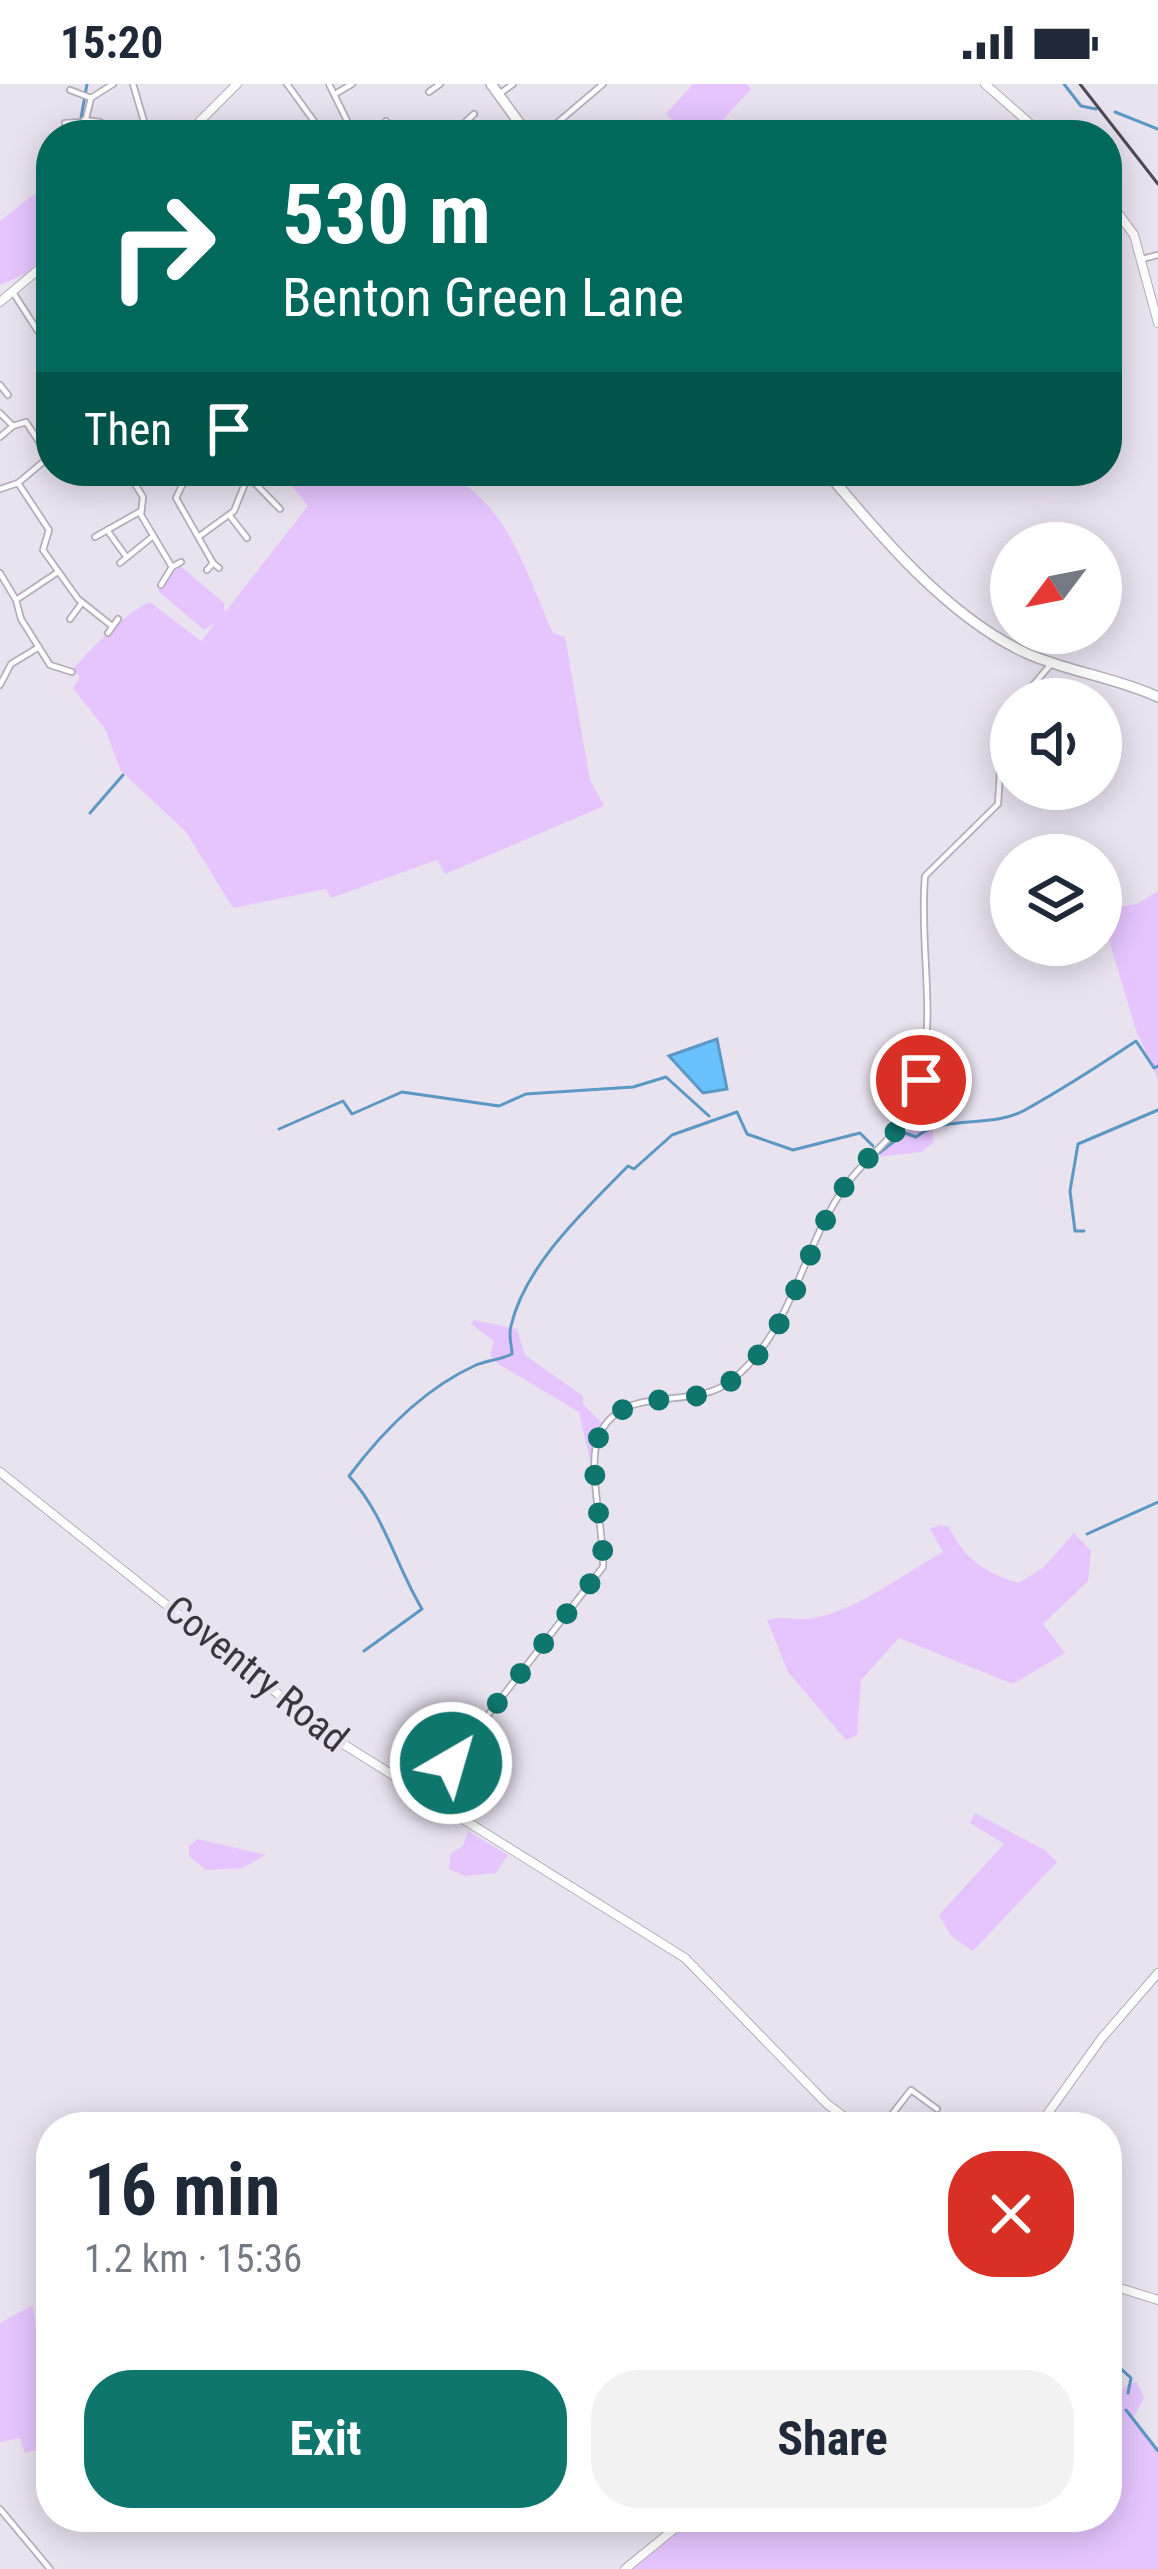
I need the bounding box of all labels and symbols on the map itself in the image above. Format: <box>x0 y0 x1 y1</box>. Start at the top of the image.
north arrow <box>990 522 1122 654</box>
pin <box>870 1029 972 1131</box>
street label: Coventry Road <box>156 1586 357 1762</box>
position arrow <box>388 1700 514 1826</box>

